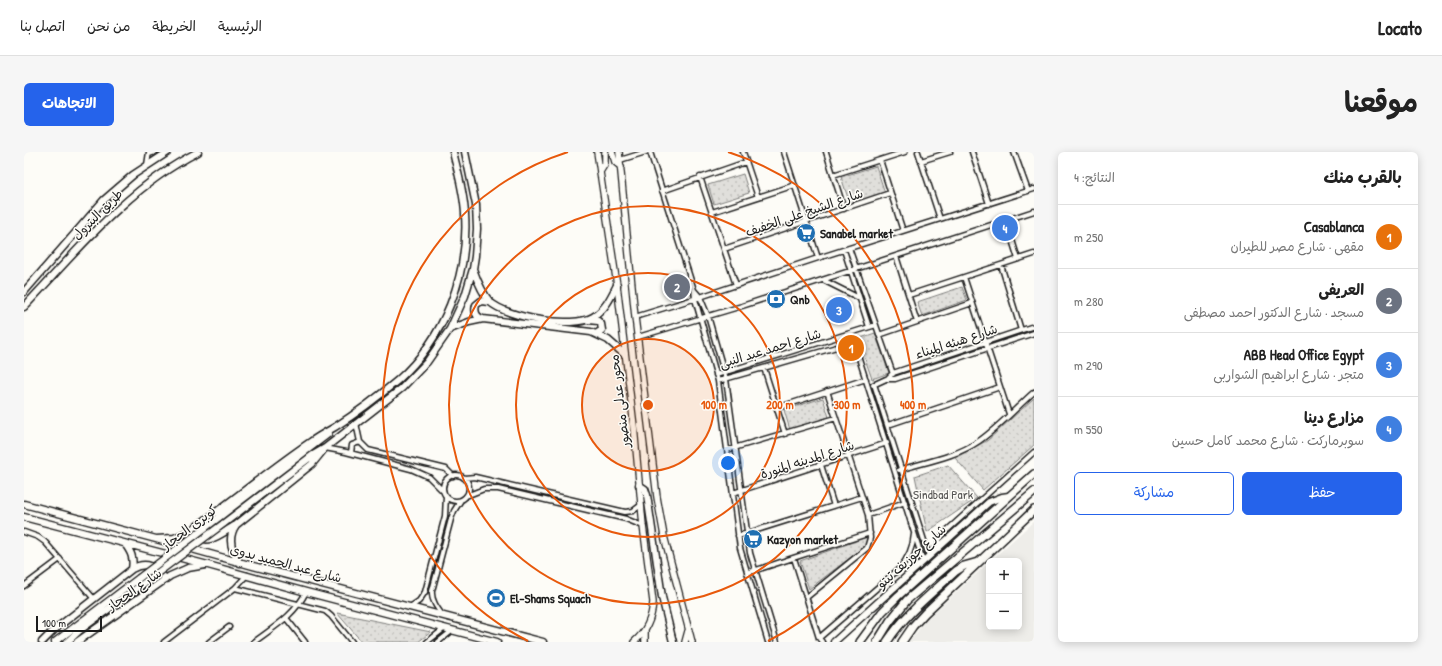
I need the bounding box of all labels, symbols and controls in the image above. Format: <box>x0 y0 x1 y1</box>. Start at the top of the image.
text: Locato <box>1378 15 1422 41</box>
text: اتصل بنا <box>20 16 65 35</box>
text: من نحن <box>87 16 130 35</box>
text: الخريطة <box>152 16 196 35</box>
text: الرئيسية <box>218 16 262 35</box>
button: الاتجاهات <box>24 83 114 126</box>
text: موقعنا <box>1344 83 1418 121</box>
text: بالقرب منك <box>1324 165 1402 188</box>
text: النتائج: 4 <box>1074 168 1115 186</box>
street label: شارع الشيخ على الخفيف <box>743 183 866 242</box>
street label: طريق البترول <box>68 185 127 244</box>
pin: 4 <box>992 213 1018 243</box>
text: Casablanca <box>1304 216 1364 237</box>
supermarket icon: Sanabel market <box>795 222 817 244</box>
place label: Sanabel market <box>820 224 894 242</box>
text: 250 m <box>1074 228 1103 246</box>
text: 1 <box>1387 228 1391 246</box>
text: مقهى · شارع مصر للطيران <box>1230 237 1364 255</box>
pin: 2 <box>664 272 690 302</box>
text: العريفى <box>1318 279 1364 300</box>
bank icon: Qnb <box>765 288 787 310</box>
place label: Qnb <box>790 290 810 308</box>
text: 280 m <box>1074 292 1103 310</box>
text: 2 <box>1386 292 1392 310</box>
pin: 3 <box>826 295 852 325</box>
text: مسجد · شارع الدكتور احمد مصطفى <box>1184 303 1364 321</box>
street label: شارع هيئه الميناء <box>912 319 1000 364</box>
street label: شارع احمد عبد النبى <box>717 324 823 373</box>
pin: 1 <box>838 333 864 363</box>
text: ABB Head Office Egypt <box>1244 344 1364 365</box>
street label: محور عدلى منصور <box>604 353 635 450</box>
text: 290 m <box>1074 356 1103 374</box>
text: 3 <box>1386 356 1392 374</box>
text: متجر · شارع ابراهيم الشواربى <box>1213 365 1364 383</box>
text: 100 m <box>701 396 727 413</box>
text: 200 m <box>766 396 794 413</box>
text: 300 m <box>833 396 861 413</box>
text: 400 m <box>900 396 926 413</box>
centre of rings <box>641 398 655 412</box>
text: مزارع دينا <box>1304 407 1364 428</box>
text: 550 m <box>1074 420 1103 438</box>
text: 4 <box>1387 420 1391 438</box>
text: سوبرماركت · شارع محمد كامل حسين <box>1172 431 1364 449</box>
street label: شارع المدينه المنورة <box>758 435 857 484</box>
your location <box>718 453 738 473</box>
button: مشاركة <box>1074 472 1234 515</box>
button: حفظ <box>1242 472 1402 515</box>
park label: Sindbad Park <box>913 485 974 503</box>
street label: كوبرى الحجاز <box>157 500 221 555</box>
street label: شارع جوزيف تيتو <box>872 520 950 594</box>
supermarket icon: Kazyon market <box>742 528 764 550</box>
place label: Kazyon market <box>767 530 839 549</box>
street label: شارع عبد الحميد بدوى <box>228 539 344 588</box>
map controls <box>986 558 1022 630</box>
button: + <box>986 558 1022 594</box>
street label: شارع الحجاز <box>102 563 166 616</box>
sports icon: El-Shams Squach <box>485 587 507 609</box>
place label: El-Shams Squach <box>510 589 591 608</box>
button: − <box>986 594 1022 630</box>
scale bar <box>36 614 102 633</box>
text: 100 m <box>42 616 66 630</box>

